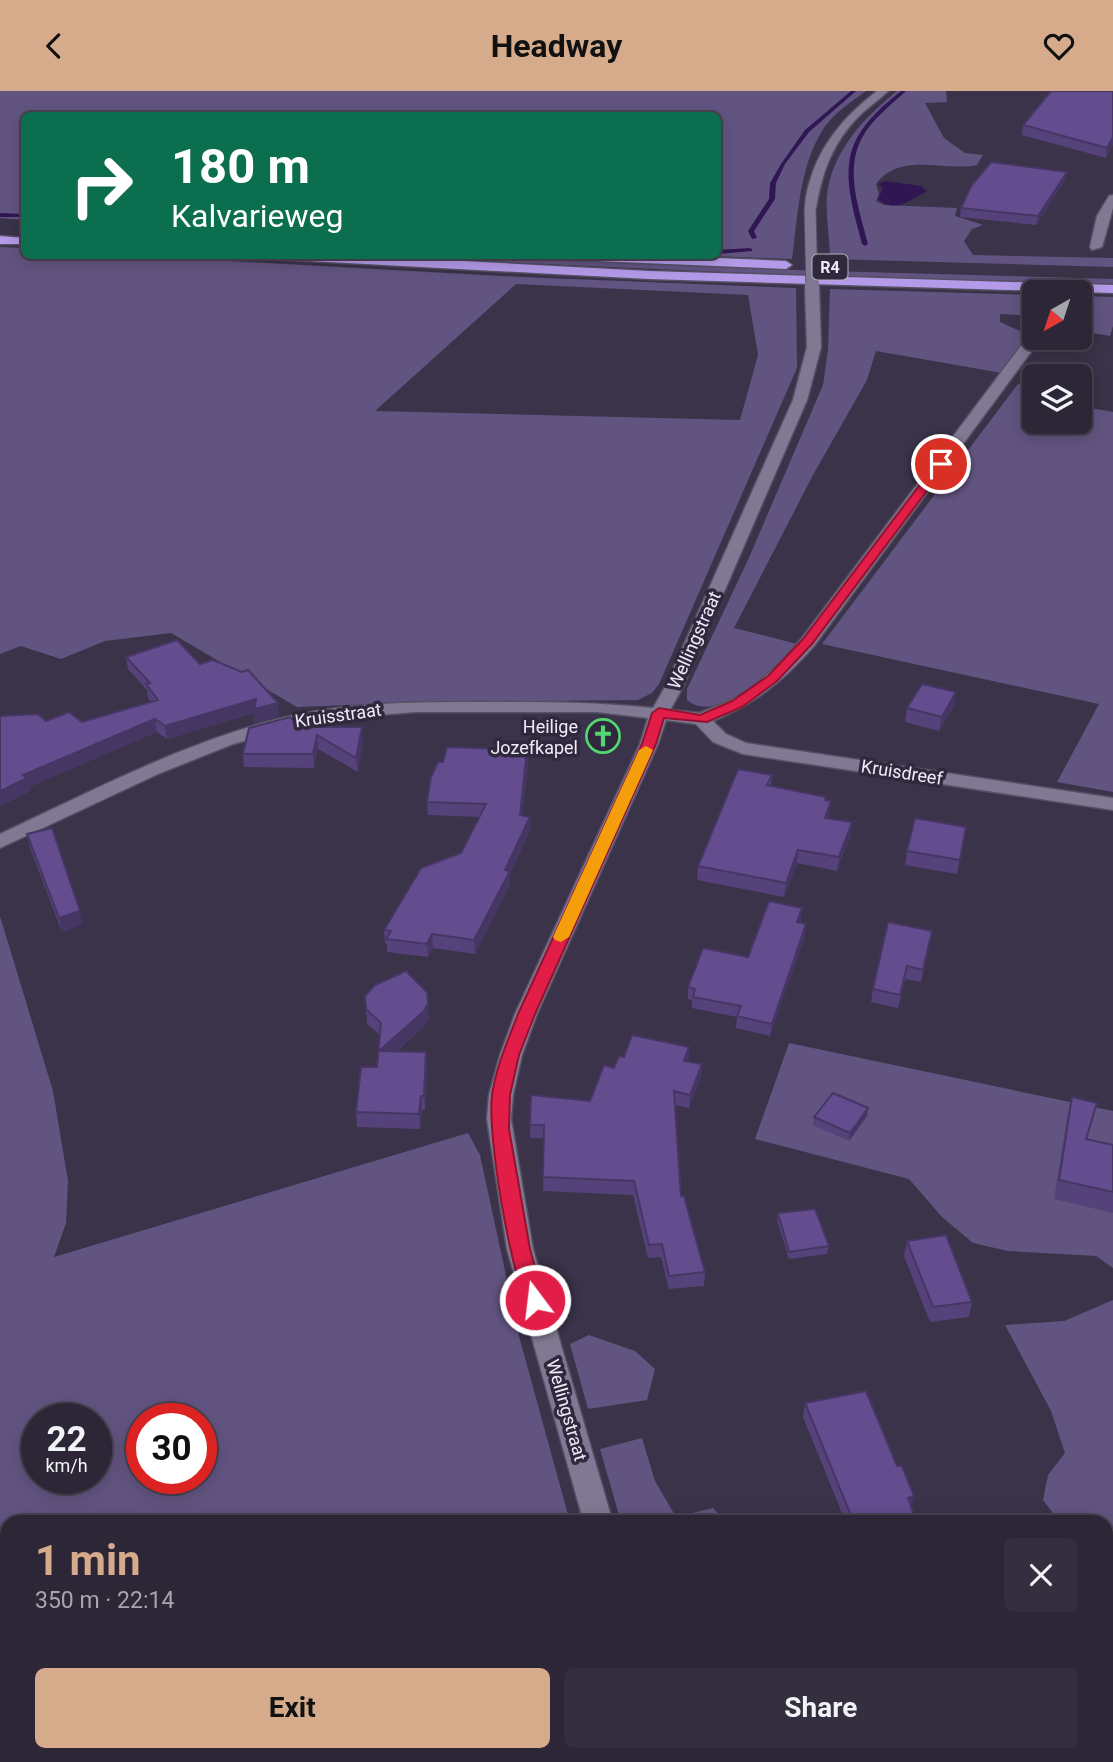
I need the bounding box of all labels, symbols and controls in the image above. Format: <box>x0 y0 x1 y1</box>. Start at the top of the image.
icon: back <box>35 27 73 65</box>
text: Headway <box>491 27 622 65</box>
icon: heart <box>1040 27 1078 65</box>
text: 180 m <box>171 138 310 195</box>
icon: right <box>56 140 147 231</box>
text: Kalvarieweg <box>171 197 344 235</box>
road number: R4 <box>812 255 848 279</box>
north arrow <box>1022 280 1092 350</box>
map controls <box>1022 280 1092 434</box>
button: layers <box>1022 364 1092 434</box>
pin <box>911 434 971 494</box>
icon: arrive <box>922 445 960 483</box>
street label: Wellingstraat <box>663 588 725 692</box>
street label: Kruisstraat <box>293 699 383 731</box>
place label: Heilige Jozefkapel <box>490 716 578 758</box>
church icon: Heilige Jozefkapel <box>584 717 622 755</box>
street label: Kruisdreef <box>860 755 945 789</box>
position arrow <box>498 1263 572 1337</box>
street label: Wellingstraat <box>542 1357 592 1463</box>
speed limit sign: 30 <box>126 1403 217 1494</box>
text: 22 <box>46 1419 87 1460</box>
text: km/h <box>45 1455 88 1476</box>
text: 1 min <box>35 1536 141 1585</box>
button: close <box>1004 1538 1078 1612</box>
text: 350 m · 22:14 <box>35 1587 174 1614</box>
button: Exit <box>35 1668 550 1748</box>
button: Share <box>564 1668 1078 1748</box>

